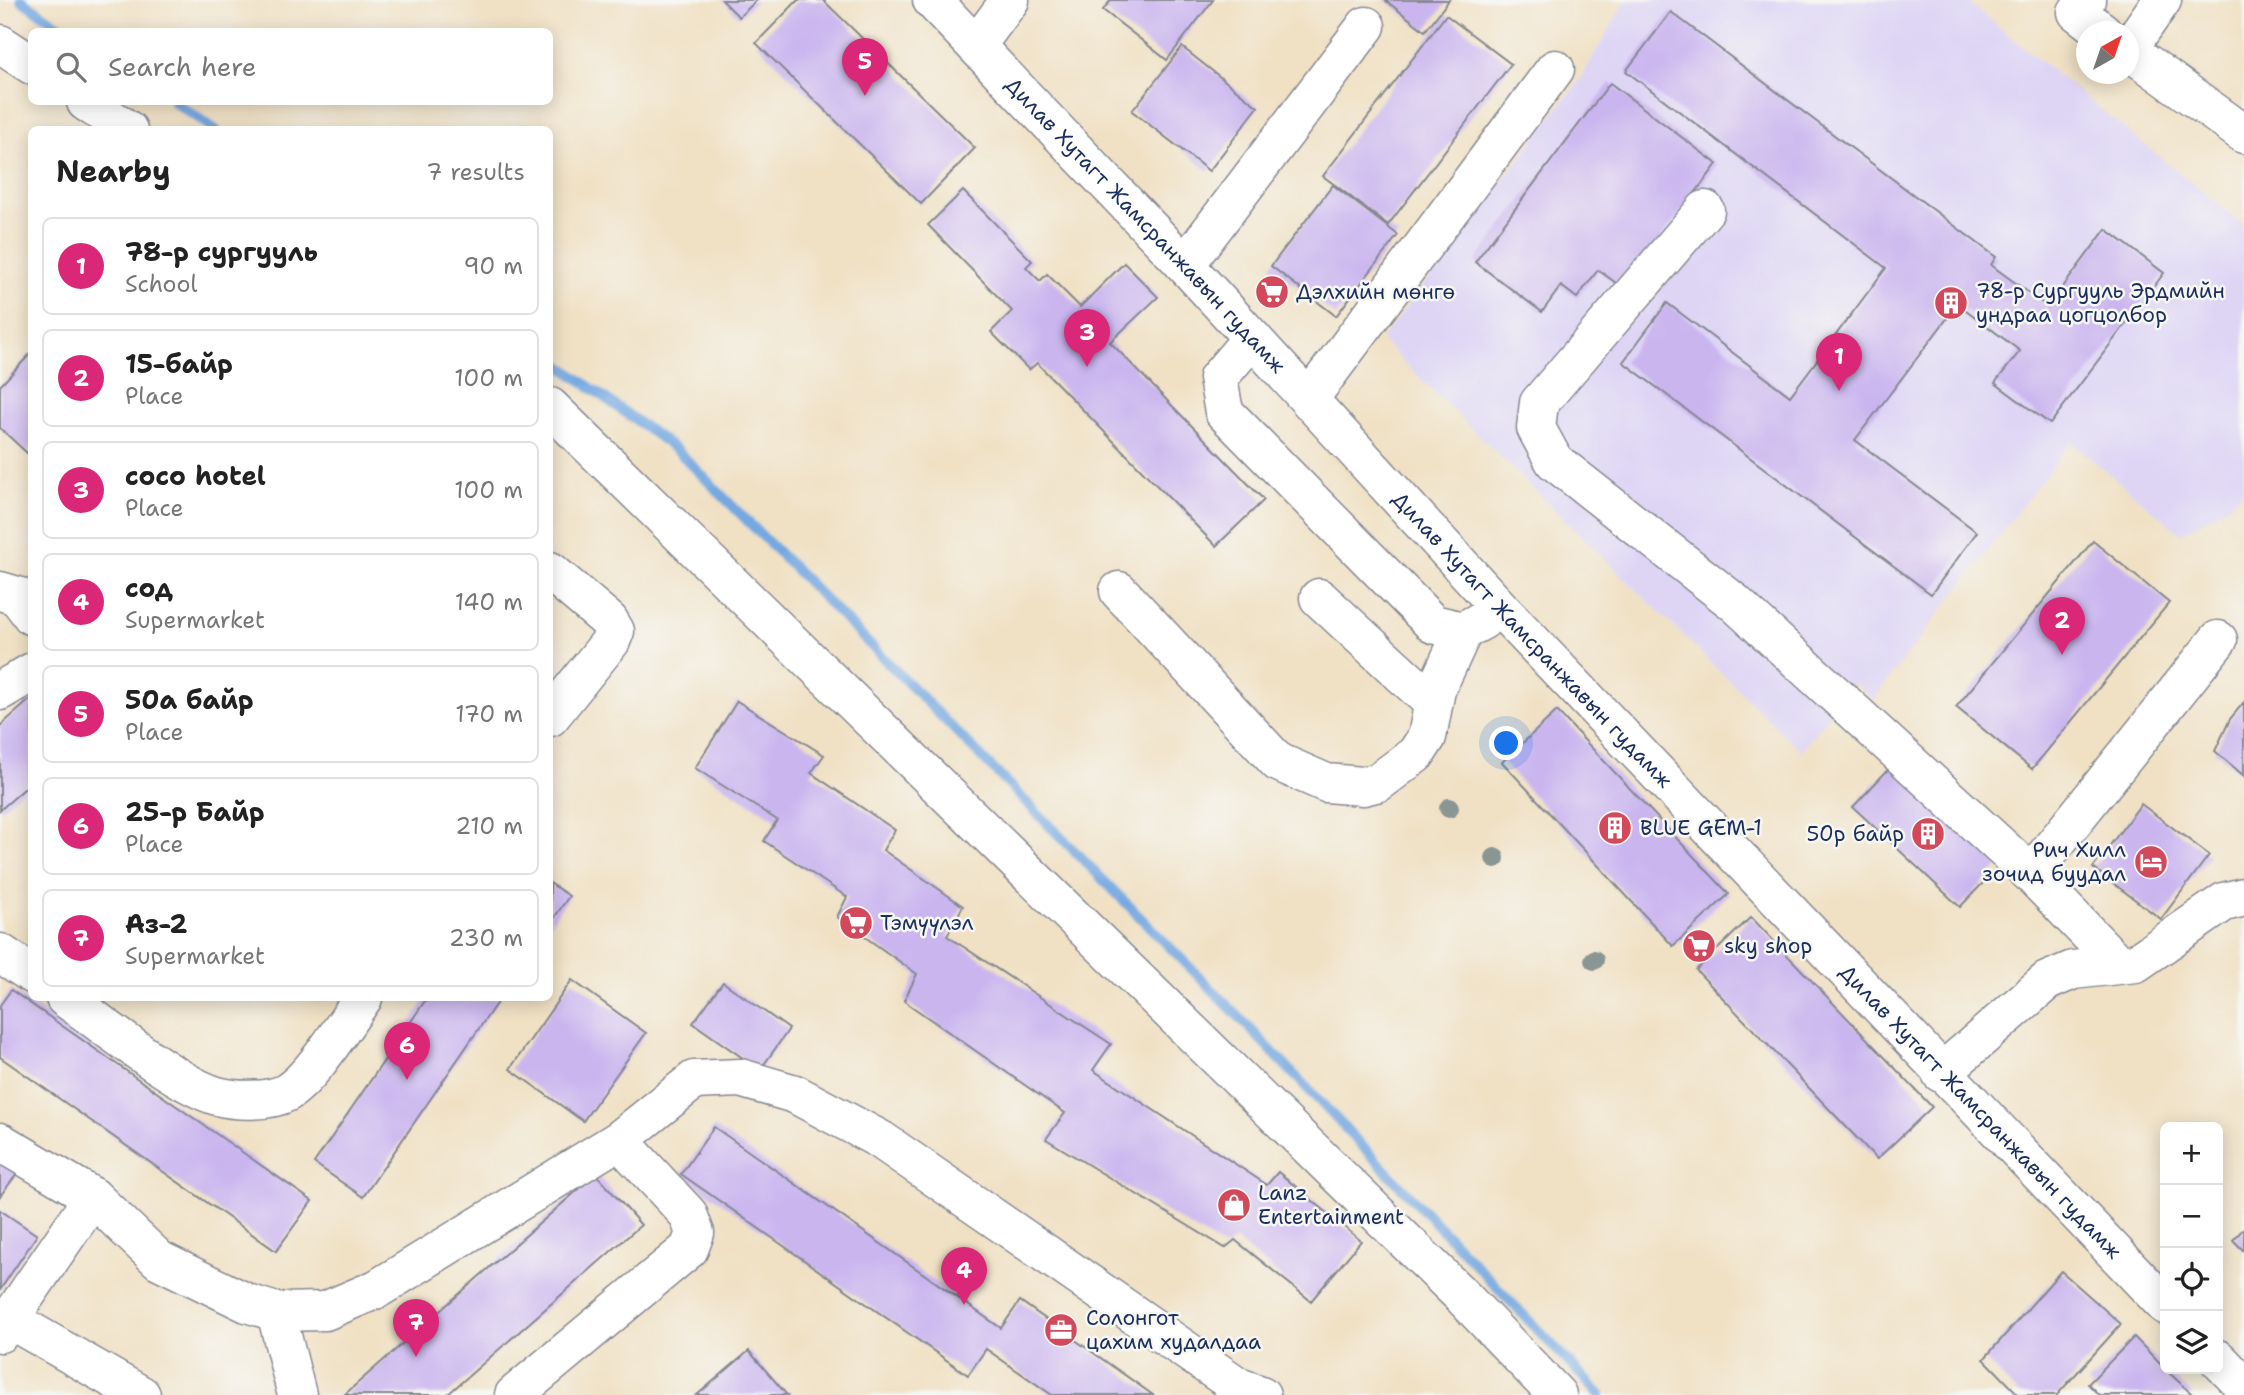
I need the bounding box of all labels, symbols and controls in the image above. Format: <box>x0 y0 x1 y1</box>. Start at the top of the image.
north arrow <box>2076 21 2139 84</box>
search box <box>28 28 553 105</box>
pin: 5 <box>842 38 888 96</box>
icon: search <box>52 48 90 86</box>
text: Search here <box>108 49 257 84</box>
street label: Дилав Хутагт Жамсранжавын гудамж <box>999 71 1292 379</box>
text: Nearby <box>56 151 171 192</box>
text: 7 results <box>426 157 525 187</box>
text: 78-р сургууль <box>125 234 318 269</box>
text: 1 <box>76 251 86 281</box>
text: 90 m <box>463 251 523 281</box>
text: School <box>125 269 197 299</box>
supermarket icon: Дэлхийн мөнгө <box>1253 273 1291 311</box>
place label: 78-р Сургууль Эрдмийн ундраа цогцолбор <box>1976 277 2225 329</box>
place label: Дэлхийн мөнгө <box>1296 278 1455 306</box>
building icon: 78-р Сургууль Эрдмийн ундраа цогцолбор <box>1932 284 1970 322</box>
pin: 3 <box>1064 309 1110 367</box>
pin: 1 <box>1816 333 1862 391</box>
text: 15-байр <box>125 346 233 381</box>
text: 2 <box>73 363 89 393</box>
text: 100 m <box>454 363 523 393</box>
text: Place <box>125 381 184 411</box>
text: coco hotel <box>125 458 266 493</box>
text: 3 <box>73 475 89 505</box>
text: 100 m <box>454 475 523 505</box>
street label: Дилав Хутагт Жамсранжавын гудамж <box>1386 485 1678 794</box>
text: Place <box>125 493 184 523</box>
text: сод <box>125 570 173 605</box>
text: 4 <box>73 587 89 617</box>
text: 140 m <box>455 587 523 617</box>
pin: 2 <box>2039 597 2085 655</box>
text: Supermarket <box>125 605 265 635</box>
text: 50а байр <box>125 682 254 717</box>
text: 5 <box>74 699 88 729</box>
text: 170 m <box>455 699 523 729</box>
text: Place <box>125 717 184 747</box>
your location <box>1489 726 1523 760</box>
text: 25-р Байр <box>125 794 265 829</box>
building icon: BLUE GEM-1 <box>1596 809 1634 847</box>
text: 6 <box>73 811 89 841</box>
text: 210 m <box>455 811 523 841</box>
place label: BLUE GEM-1 <box>1640 814 1762 842</box>
building icon: 50р байр <box>1909 815 1947 853</box>
place label: 50р байр <box>1806 820 1904 848</box>
text: Place <box>125 829 184 859</box>
place label: Рич Хилл зочид буудал <box>1982 836 2126 888</box>
hotel icon: Рич Хилл зочид буудал <box>2132 843 2170 881</box>
supermarket icon: Тэмүүлэл <box>837 904 875 942</box>
text: Аз-2 <box>125 906 187 941</box>
place label: Тэмүүлэл <box>880 909 974 937</box>
text: 7 <box>73 923 89 953</box>
text: 230 m <box>449 923 523 953</box>
supermarket icon: sky shop <box>1680 927 1718 965</box>
place label: sky shop <box>1724 932 1812 960</box>
text: Supermarket <box>125 941 265 971</box>
street label: Дилав Хутагт Жамсранжавын гудамж <box>1833 958 2128 1265</box>
pin: 6 <box>384 1022 430 1080</box>
map controls <box>2160 1122 2223 1374</box>
button: + <box>2160 1122 2223 1185</box>
place label: Lanz Entertainment <box>1258 1179 1404 1231</box>
button: − <box>2160 1185 2223 1248</box>
shop icon: Lanz Entertainment <box>1215 1186 1253 1224</box>
pin: 4 <box>941 1247 987 1305</box>
button: locate <box>2160 1248 2223 1311</box>
pin: 7 <box>393 1299 439 1357</box>
place label: Солонгот цахим худалдаа <box>1086 1304 1261 1356</box>
office icon: Солонгот цахим худалдаа <box>1042 1311 1080 1349</box>
button: layers <box>2160 1311 2223 1374</box>

